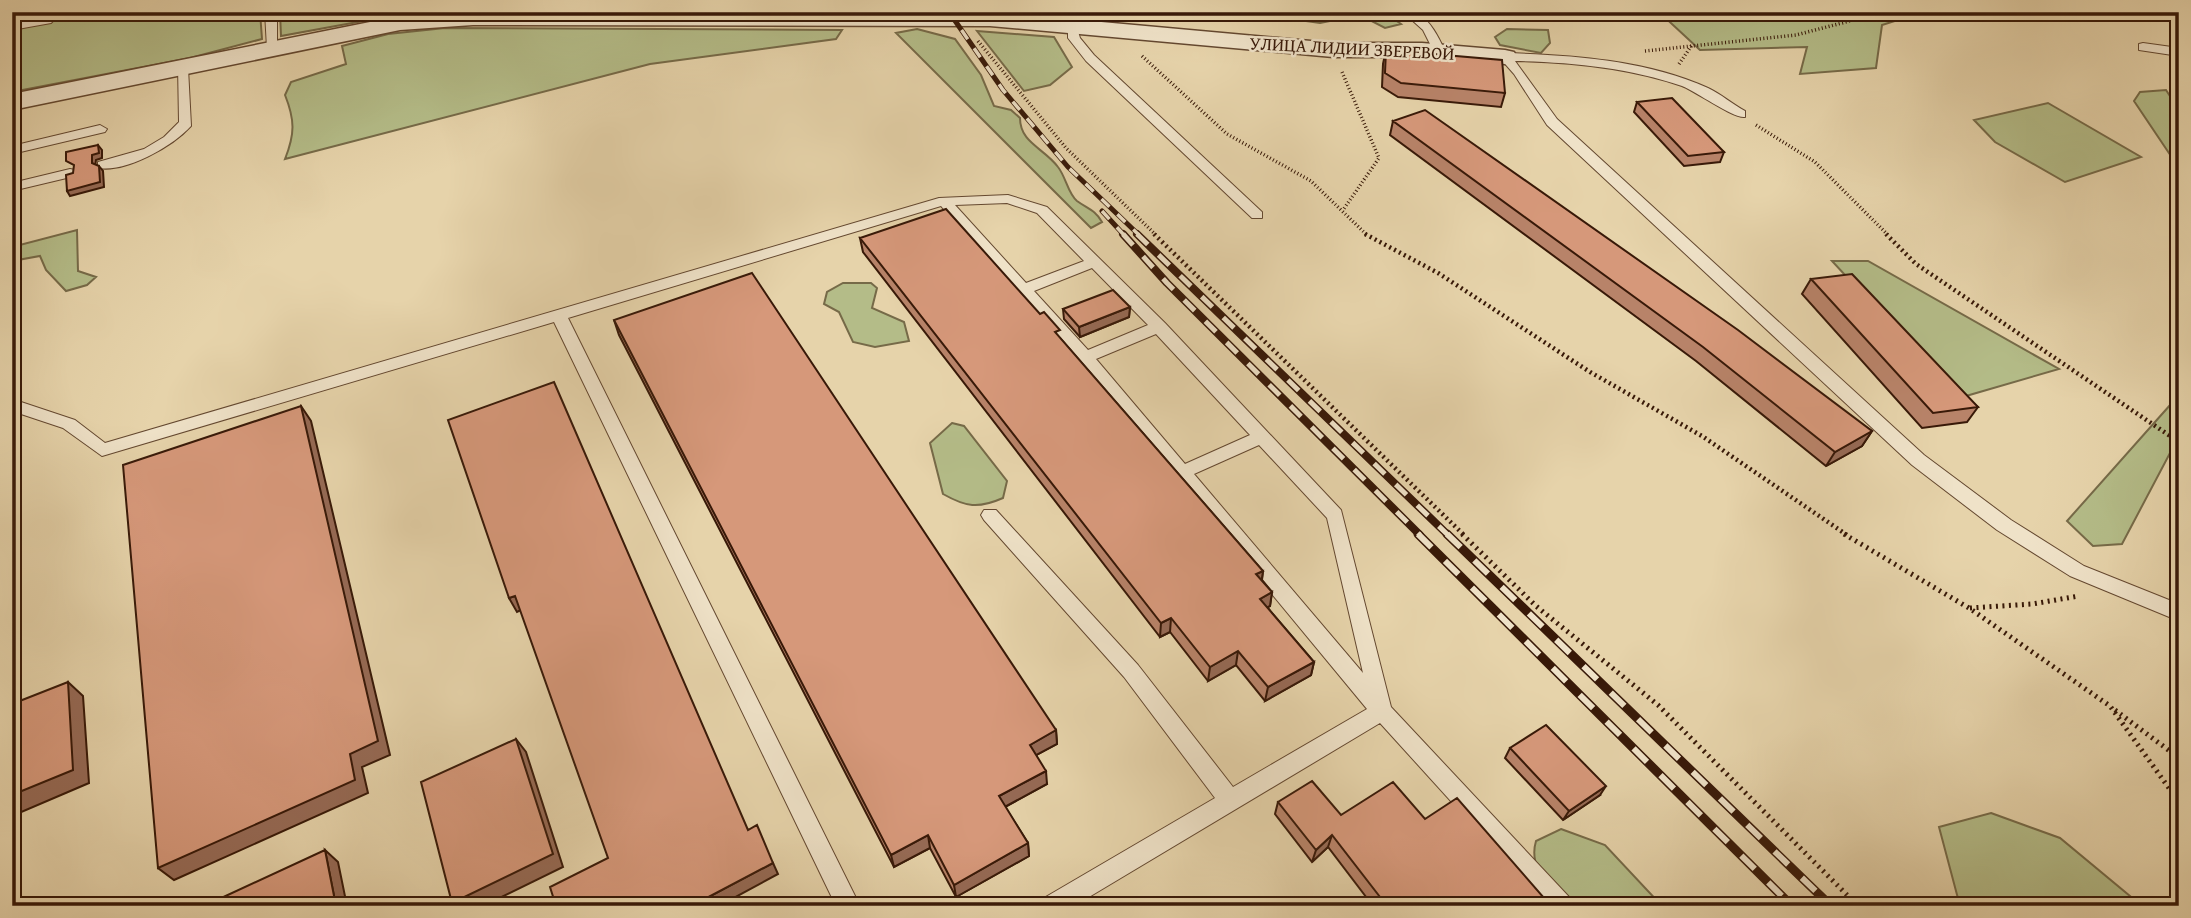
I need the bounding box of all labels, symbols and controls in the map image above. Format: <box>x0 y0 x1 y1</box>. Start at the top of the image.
street label: УЛИЦА ЛИДИИ ЗВЕРЕВОЙ <box>1249 29 1455 67</box>

